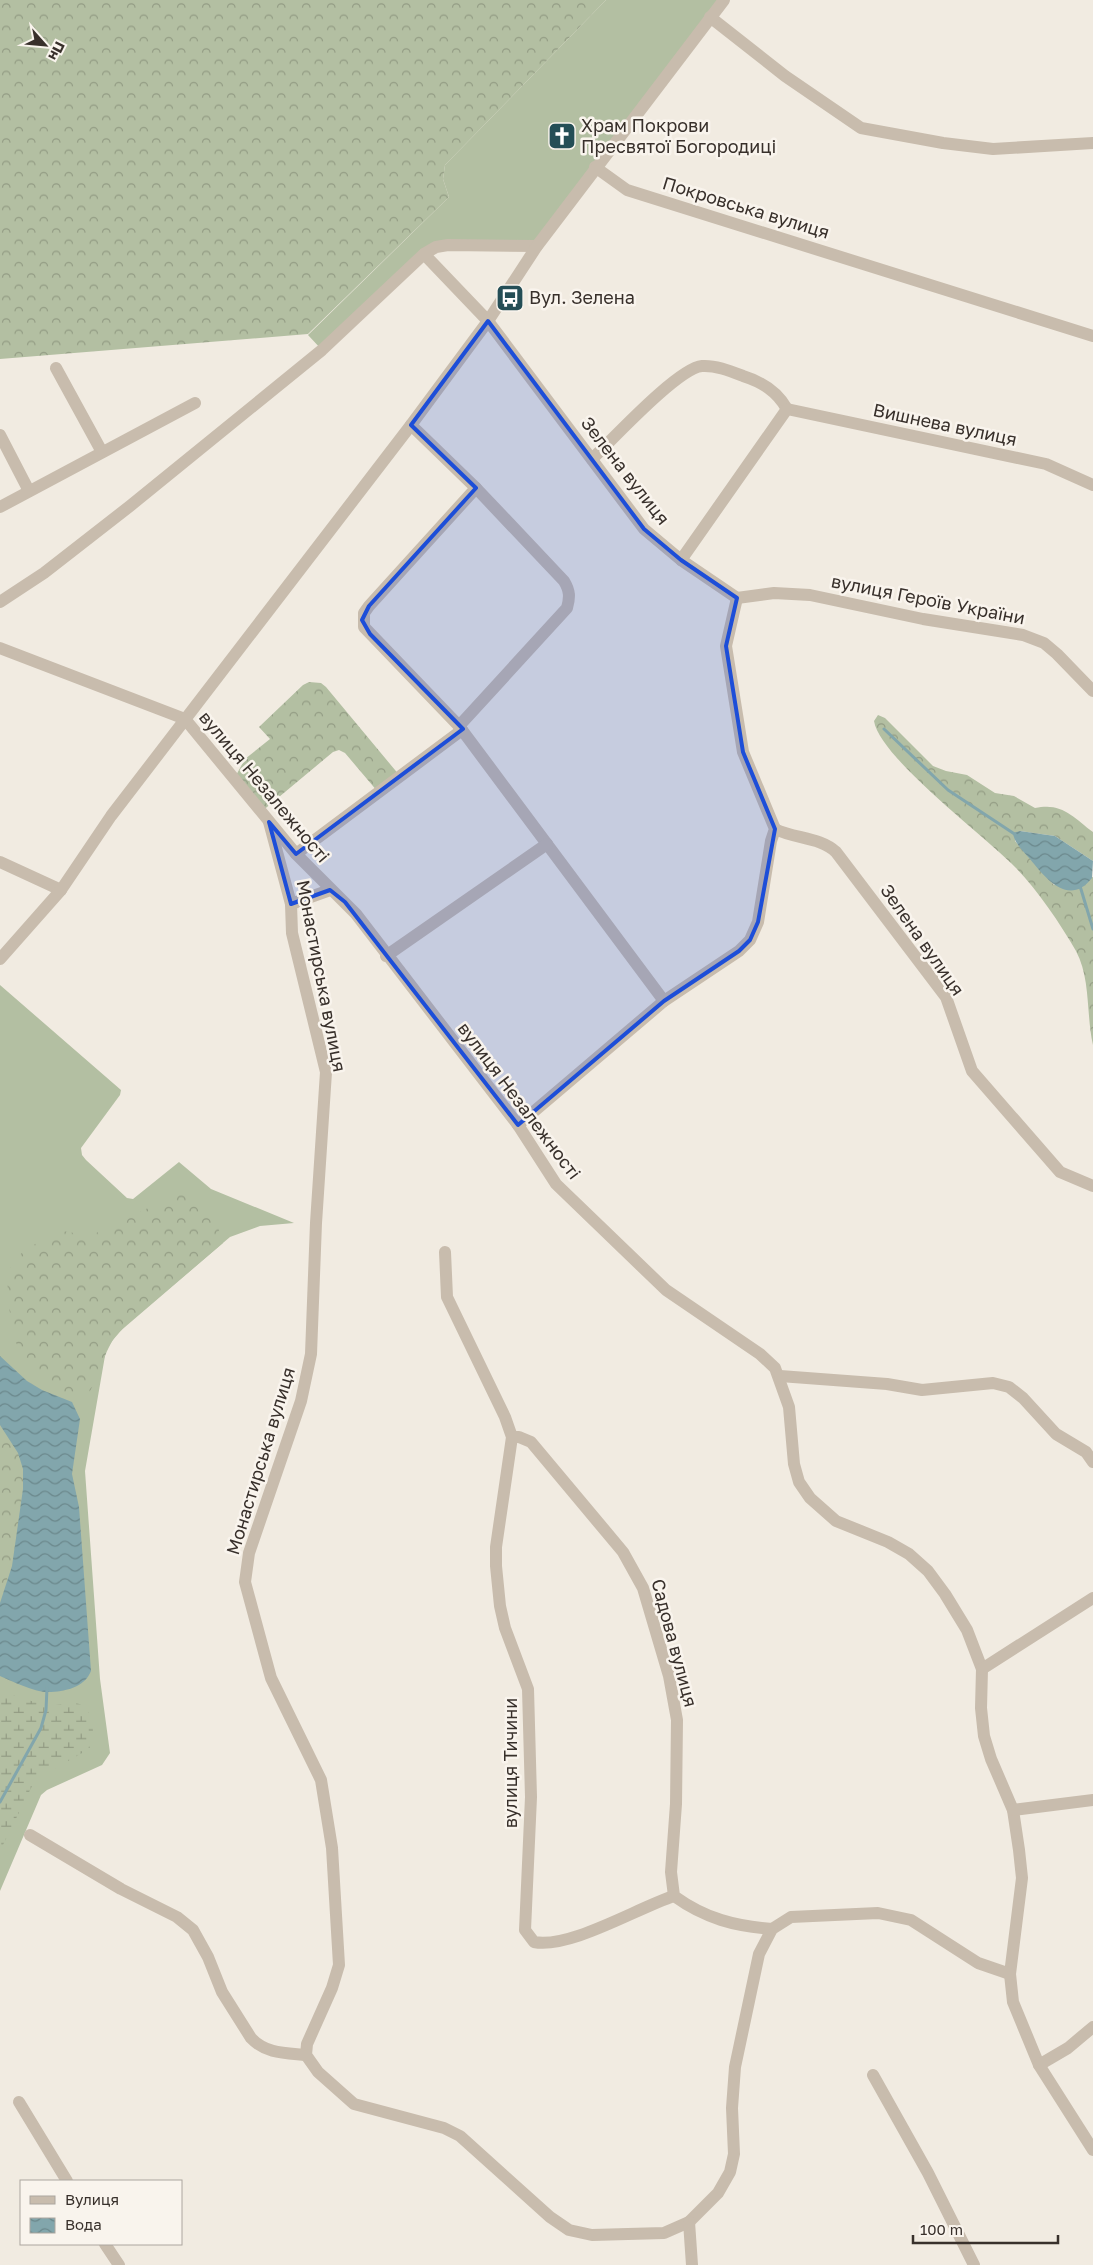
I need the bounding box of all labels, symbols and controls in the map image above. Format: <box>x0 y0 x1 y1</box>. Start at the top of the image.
north arrow <box>20 20 70 70</box>
text: Пн <box>45 39 69 63</box>
place label: Храм Покрови Пресвятої Богородиці <box>581 114 776 157</box>
church icon: Храм Покрови Пресвятої Богородиці <box>547 121 577 151</box>
street label: Покровська вулиця <box>660 171 832 243</box>
bus stop icon: Вул. Зелена <box>495 283 525 313</box>
place label: Вул. Зелена <box>529 286 635 308</box>
street label: Вишнева вулиця <box>871 398 1019 450</box>
street label: Зелена вулиця <box>577 412 675 529</box>
street label: вулиця Героїв України <box>830 569 1027 629</box>
street label: вулиця Незалежності <box>195 706 335 867</box>
street label: Монастирська вулиця <box>293 878 351 1074</box>
street label: Зелена вулиця <box>876 879 969 999</box>
street label: вулиця Незалежності <box>454 1017 586 1183</box>
street label: Монастирська вулиця <box>221 1364 299 1557</box>
street label: Садова вулиця <box>647 1576 703 1709</box>
street label: вулиця Тичини <box>499 1698 521 1828</box>
legend <box>20 2180 182 2245</box>
text: Вулиця <box>65 2190 119 2208</box>
scale bar <box>913 2212 1058 2244</box>
text: Вода <box>65 2215 102 2233</box>
text: 100 m <box>920 2220 963 2238</box>

